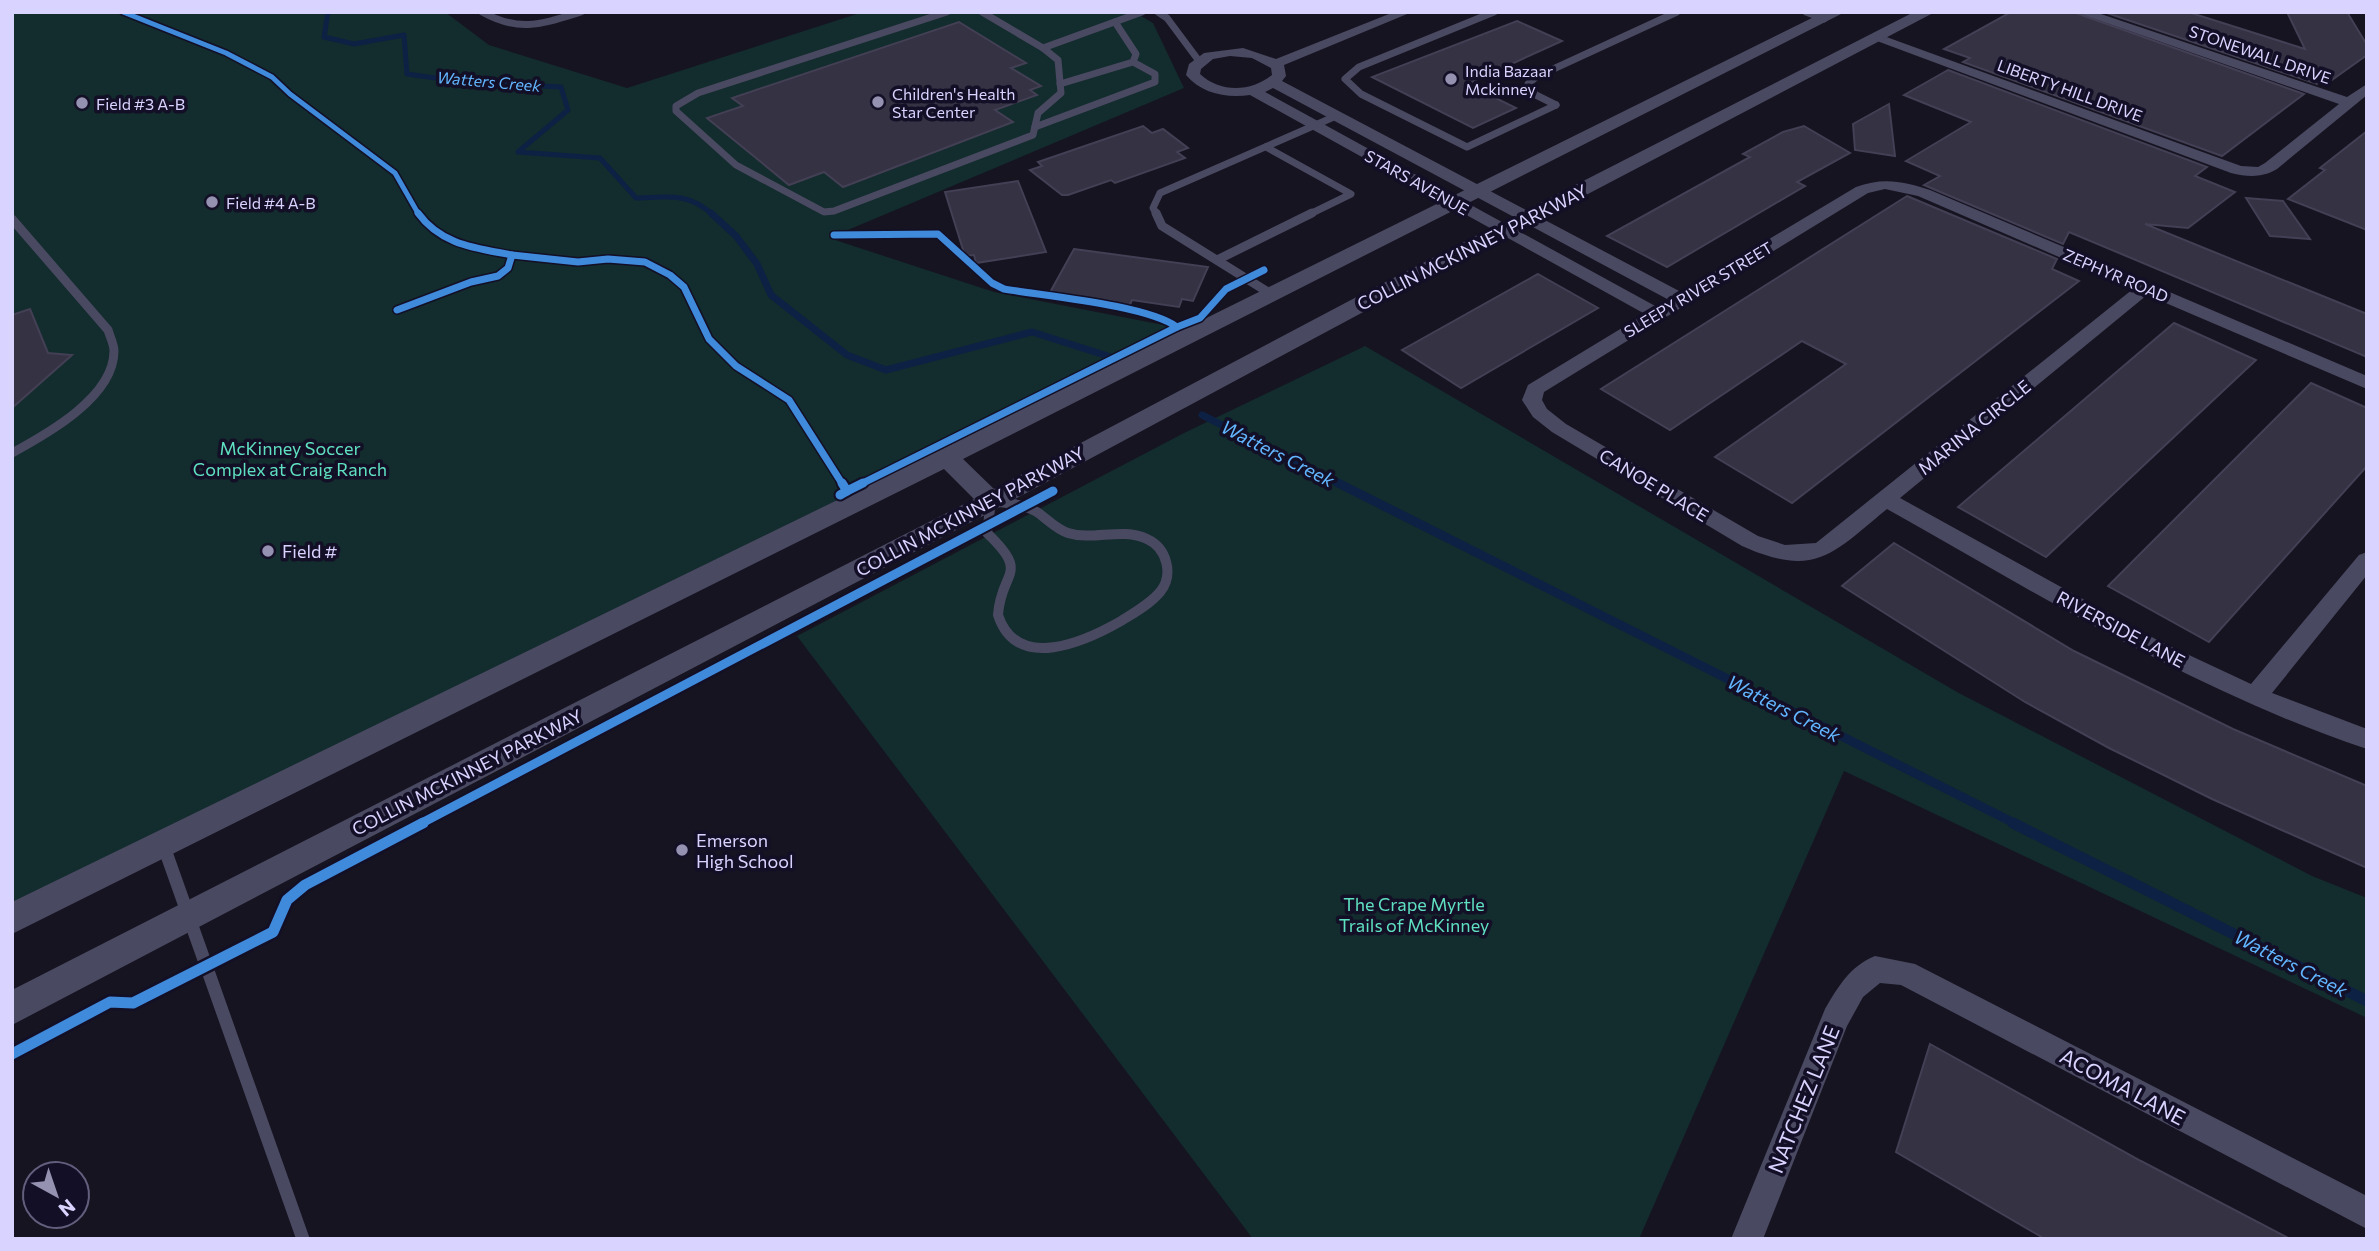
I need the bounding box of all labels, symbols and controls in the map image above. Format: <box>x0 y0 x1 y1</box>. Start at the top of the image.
street label: STONEWALL DRIVE <box>2187 21 2333 87</box>
street label: LIBERTY HILL DRIVE <box>1995 55 2145 125</box>
place label: India Bazaar Mckinney <box>1465 61 1554 98</box>
water label: Watters Creek <box>436 67 542 95</box>
marker: India Bazaar Mckinney <box>1443 71 1459 87</box>
place label: Children's Health Star Center <box>892 84 1015 121</box>
place label: Field #3 A-B <box>96 94 185 113</box>
marker: Children's Health Star Center <box>870 94 886 110</box>
marker: Field #3 A-B <box>74 95 90 111</box>
street label: STARS AVENUE <box>1362 146 1472 218</box>
street label: COLLIN MCKINNEY PARKWAY <box>1353 179 1591 315</box>
place label: Field #4 A-B <box>226 193 316 212</box>
marker: Field #4 A-B <box>204 194 220 210</box>
street label: SLEEPY RIVER STREET <box>1620 237 1776 341</box>
street label: ZEPHYR ROAD <box>2061 244 2171 306</box>
street label: MARINA CIRCLE <box>1913 375 2035 479</box>
water label: Watters Creek <box>1218 415 1339 492</box>
park label: McKinney Soccer Complex at Craig Ranch <box>193 437 387 480</box>
street label: COLLIN MCKINNEY PARKWAY <box>852 441 1088 581</box>
street label: CANOE PLACE <box>1595 444 1713 526</box>
place label: Field # <box>282 540 337 562</box>
marker: Field # <box>260 543 276 559</box>
street label: RIVERSIDE LANE <box>2053 586 2189 672</box>
water label: Watters Creek <box>1724 670 1845 747</box>
street label: COLLIN MCKINNEY PARKWAY <box>348 704 586 840</box>
place label: Emerson High School <box>696 829 794 872</box>
marker: Emerson High School <box>674 842 690 858</box>
park label: The Crape Myrtle Trails of McKinney <box>1339 893 1489 936</box>
water label: Watters Creek <box>2231 925 2352 1002</box>
street label: NATCHEZ LANE <box>1762 1022 1844 1176</box>
street label: ACOMA LANE <box>2056 1042 2190 1130</box>
north arrow <box>21 1160 91 1230</box>
text: N <box>54 1195 80 1222</box>

